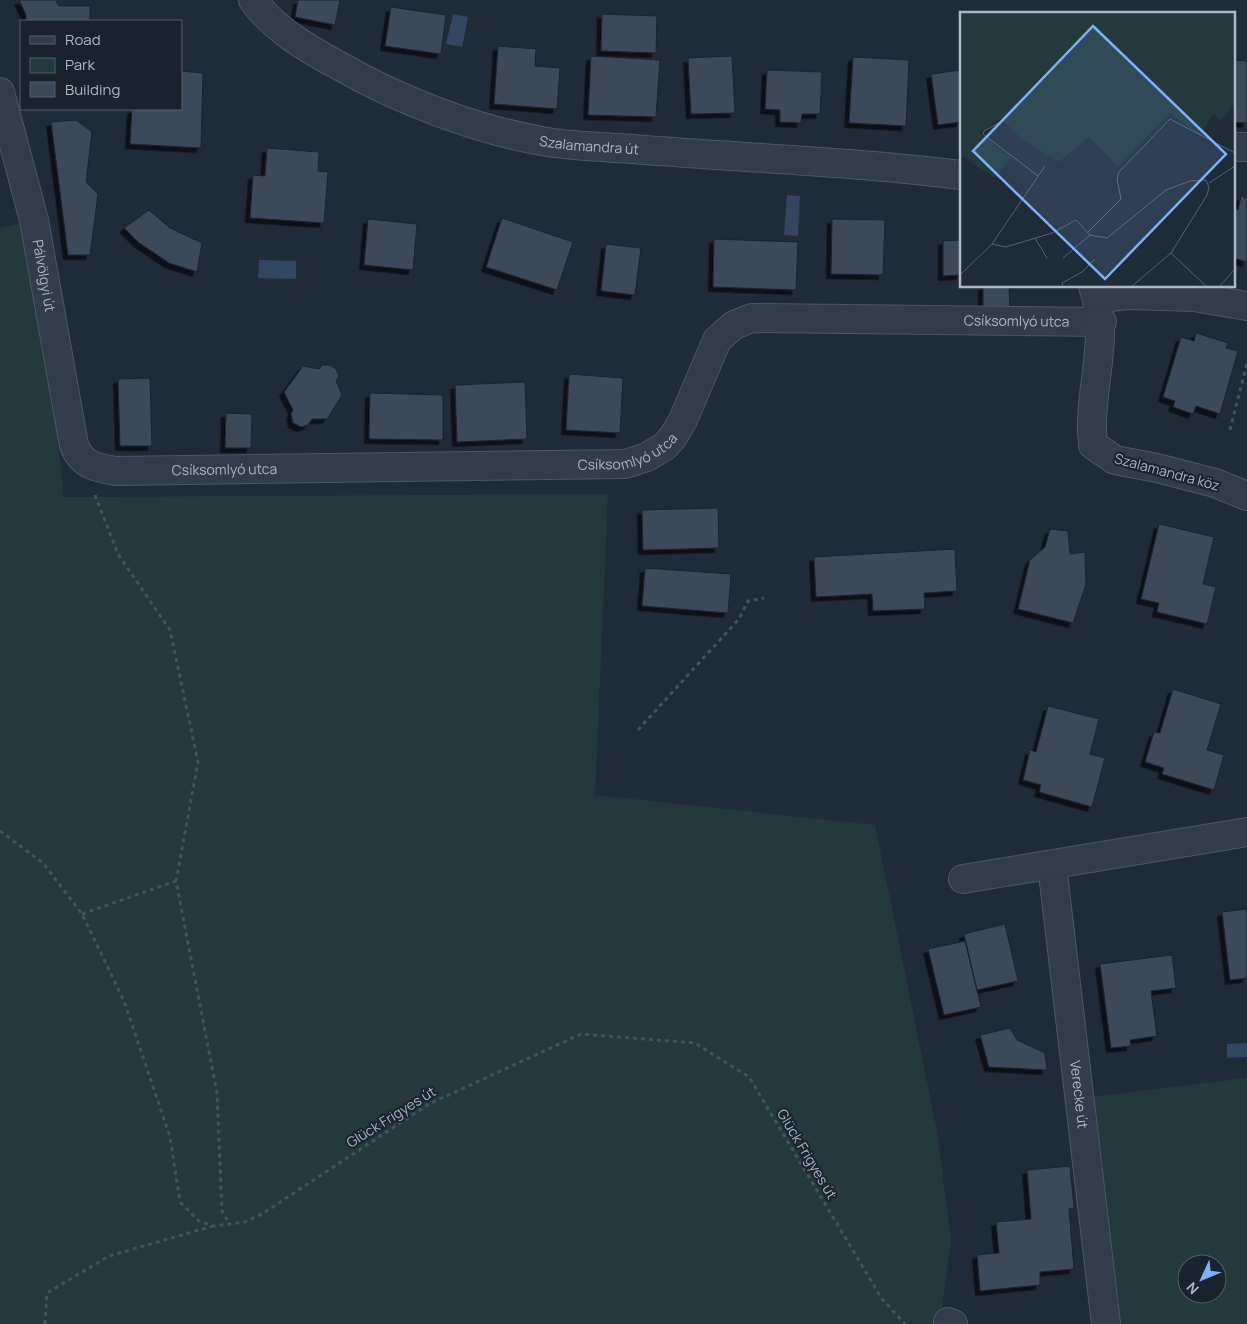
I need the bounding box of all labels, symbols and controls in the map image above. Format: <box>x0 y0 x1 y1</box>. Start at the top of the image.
inset map <box>960 12 1234 288</box>
legend <box>20 20 182 110</box>
text: Road <box>65 29 101 50</box>
text: Park <box>65 54 95 75</box>
text: Building <box>65 79 120 100</box>
street label: Szalamandra út <box>538 131 640 158</box>
street label: Pálvölgyi út <box>29 238 60 314</box>
street label: Csíksomlyó utca <box>964 310 1070 331</box>
street label: Csíksomlyó utca <box>578 429 681 474</box>
street label: Szalamandra köz <box>1112 448 1222 495</box>
street label: Csíksomlyó utca <box>172 459 277 479</box>
street label: Verecke út <box>1066 1059 1093 1130</box>
street label: Glück Frigyes út <box>342 1081 439 1152</box>
street label: Glück Frigyes út <box>773 1105 842 1203</box>
north arrow <box>1177 1254 1227 1304</box>
text: N <box>1182 1278 1203 1299</box>

